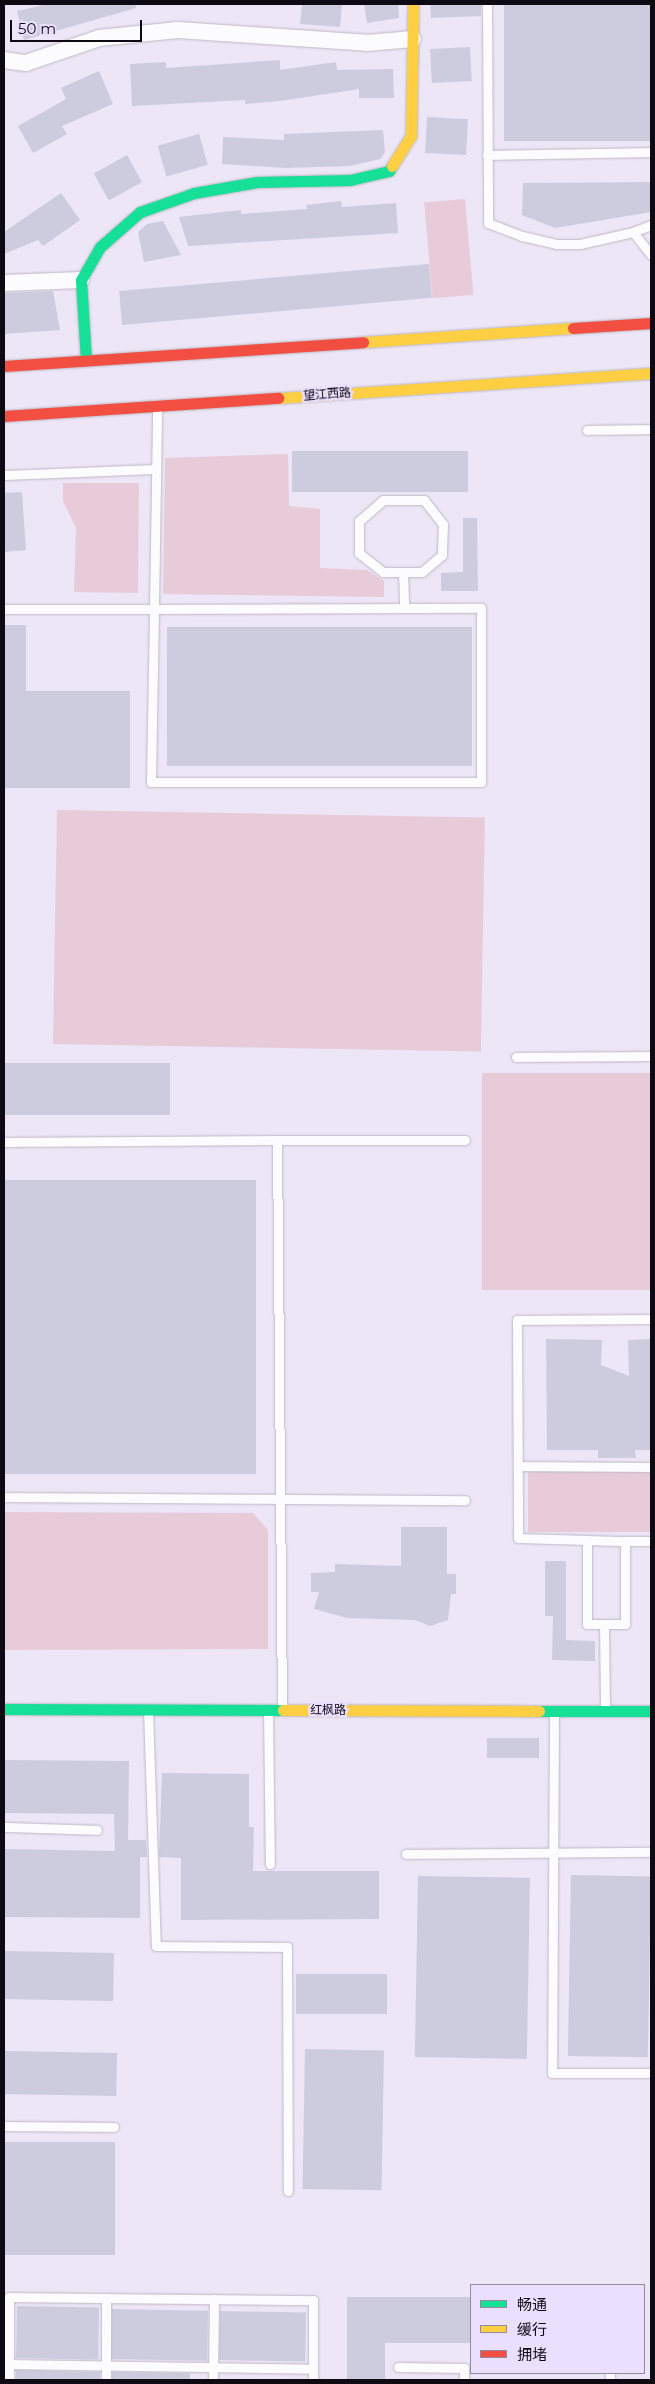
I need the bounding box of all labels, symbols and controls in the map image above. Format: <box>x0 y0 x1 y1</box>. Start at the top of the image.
scale bar <box>12 10 145 42</box>
text: 50 m <box>18 19 56 38</box>
street label: 望江西路 <box>303 385 351 403</box>
street label: 红枫路 <box>310 1703 346 1717</box>
legend <box>470 2284 645 2374</box>
text: 畅通 <box>517 2295 547 2314</box>
text: 缓行 <box>517 2320 547 2339</box>
text: 拥堵 <box>517 2345 547 2364</box>

